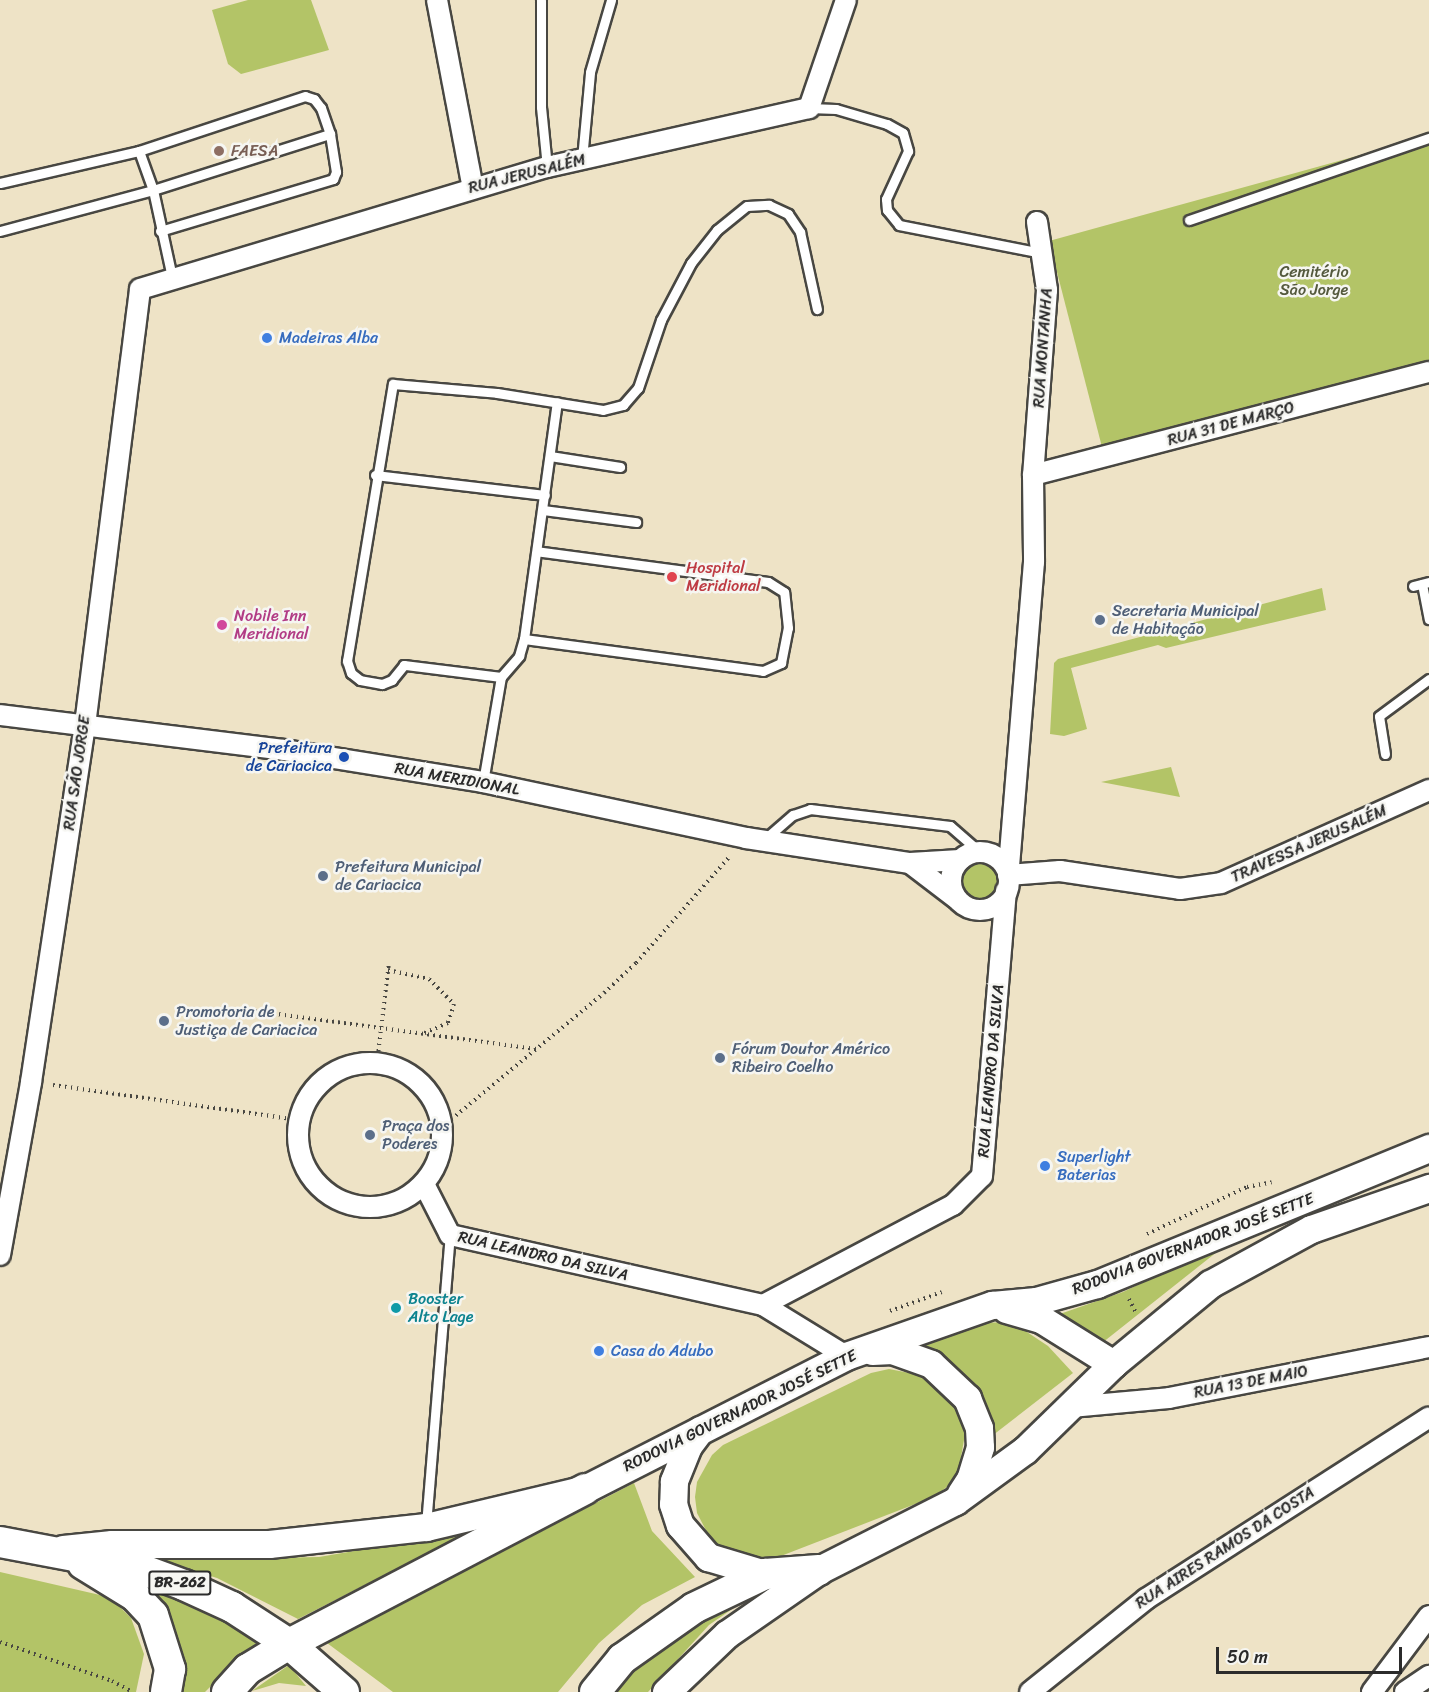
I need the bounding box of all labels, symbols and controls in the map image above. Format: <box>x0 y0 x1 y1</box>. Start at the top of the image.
place label: FAESA <box>231 141 278 161</box>
marker: FAESA <box>212 144 226 158</box>
street label: RUA JERUSALÉM <box>467 150 587 198</box>
park label: Cemitério São Jorge <box>1279 262 1349 300</box>
street label: RUA MONTANHA <box>1029 288 1057 408</box>
place label: Madeiras Alba <box>279 328 378 348</box>
marker: Madeiras Alba <box>260 331 274 345</box>
street label: RUA 31 DE MARÇO <box>1166 398 1296 450</box>
place label: Hospital Meridional <box>686 558 761 596</box>
marker: Hospital Meridional <box>663 568 681 586</box>
place label: Secretaria Municipal de Habitação <box>1112 601 1259 639</box>
place label: Nobile Inn Meridional <box>234 606 309 644</box>
marker: Secretaria Municipal de Habitação <box>1093 613 1107 627</box>
marker: Nobile Inn Meridional <box>215 618 229 632</box>
street label: RUA SÃO JORGE <box>59 714 95 832</box>
place label: Prefeitura de Cariacica <box>246 738 332 776</box>
marker: Prefeitura de Cariacica <box>337 750 351 764</box>
street label: RUA MERIDIONAL <box>394 759 520 799</box>
street label: TRAVESSA JERUSALÉM <box>1229 801 1389 887</box>
place label: Prefeitura Municipal de Cariacica <box>335 857 481 895</box>
marker: Prefeitura Municipal de Cariacica <box>316 869 330 883</box>
street label: RUA LEANDRO DA SILVA <box>974 984 1008 1158</box>
place label: Promotoria de Justiça de Cariacica <box>176 1002 317 1040</box>
marker: Promotoria de Justiça de Cariacica <box>157 1014 171 1028</box>
place label: Fórum Doutor Américo Ribeiro Coelho <box>732 1039 890 1077</box>
marker: Fórum Doutor Américo Ribeiro Coelho <box>713 1051 727 1065</box>
place label: Praça dos Poderes <box>382 1116 450 1154</box>
marker: Praça dos Poderes <box>363 1128 377 1142</box>
place label: Superlight Baterias <box>1057 1147 1131 1185</box>
marker: Superlight Baterias <box>1038 1159 1052 1173</box>
street label: RODOVIA GOVERNADOR JOSÉ SETTE <box>1069 1189 1317 1299</box>
street label: RUA LEANDRO DA SILVA <box>456 1227 630 1285</box>
place label: Booster Alto Lage <box>408 1289 474 1327</box>
marker: Booster Alto Lage <box>389 1301 403 1315</box>
place label: Casa do Adubo <box>611 1341 713 1361</box>
marker: Casa do Adubo <box>592 1344 606 1358</box>
street label: RODOVIA GOVERNADOR JOSÉ SETTE <box>620 1346 860 1476</box>
street label: RUA 13 DE MAIO <box>1193 1362 1309 1402</box>
street label: RUA AIRES RAMOS DA COSTA <box>1132 1483 1318 1613</box>
road number: BR-262 <box>147 1571 213 1595</box>
scale bar <box>1219 1635 1405 1673</box>
text: 50 m <box>1227 1641 1268 1673</box>

